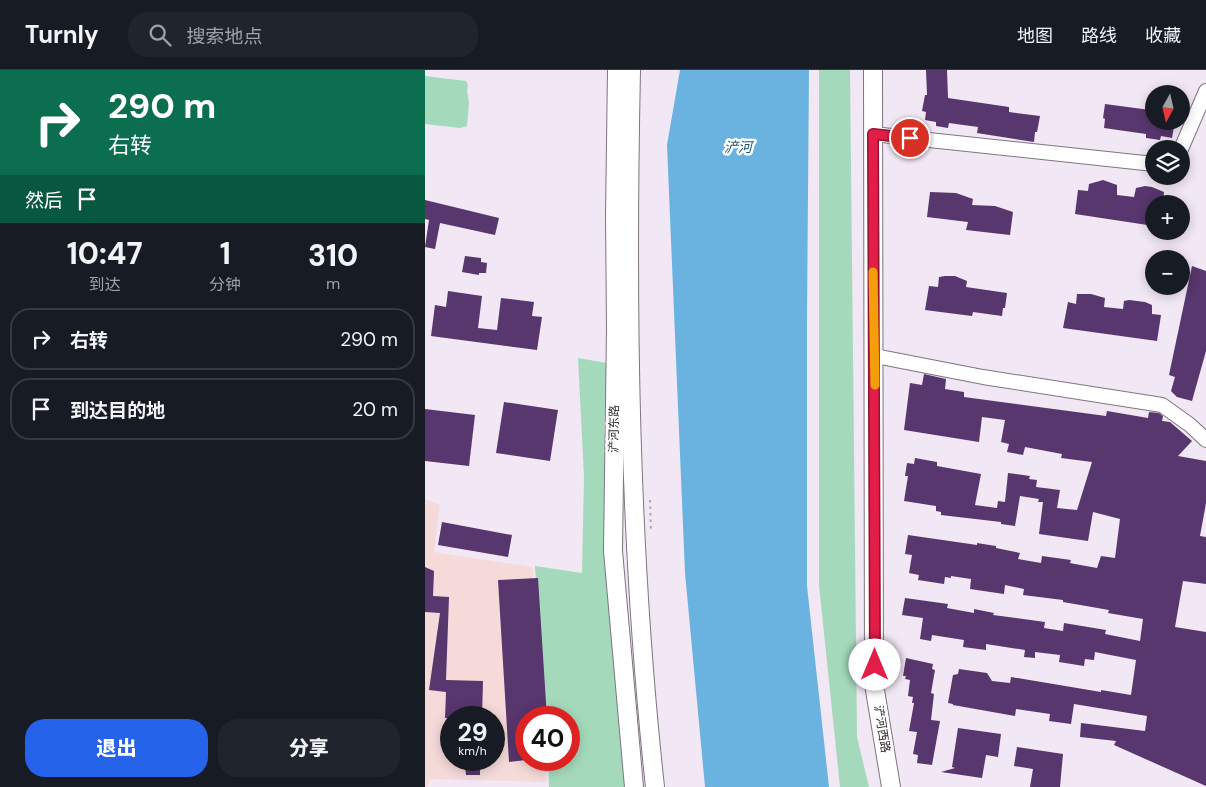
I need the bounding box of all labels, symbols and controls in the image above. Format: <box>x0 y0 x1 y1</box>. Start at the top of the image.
search box <box>128 12 478 57</box>
text: Turnly <box>25 19 98 50</box>
icon: search <box>146 21 174 49</box>
text: 搜索地点 <box>186 24 262 49</box>
text: 地图 <box>1017 24 1053 48</box>
text: 路线 <box>1081 24 1117 48</box>
text: 收藏 <box>1145 24 1181 48</box>
text: 290 m <box>108 83 216 129</box>
north arrow <box>1145 85 1190 130</box>
map controls <box>1145 85 1190 295</box>
icon: right <box>25 90 90 155</box>
pin <box>889 117 931 159</box>
icon: arrive <box>896 124 924 152</box>
text: 右转 <box>108 131 152 160</box>
water label: 浐河 <box>724 138 755 156</box>
button: layers <box>1145 140 1190 185</box>
icon: arrive <box>73 185 101 213</box>
text: 然后 <box>25 188 63 213</box>
button: + <box>1145 195 1190 240</box>
text: 10:47 <box>67 234 143 273</box>
text: 1 <box>220 234 231 273</box>
text: 310 <box>308 236 358 275</box>
button: − <box>1145 250 1190 295</box>
text: m <box>326 273 340 294</box>
text: 到达 <box>89 274 121 295</box>
text: 分钟 <box>209 274 241 295</box>
icon: right <box>27 325 55 353</box>
text: 290 m <box>340 327 398 352</box>
text: 右转 <box>70 328 108 353</box>
icon: arrive <box>27 395 55 423</box>
text: 20 m <box>352 397 398 422</box>
text: 到达目的地 <box>70 398 165 423</box>
street label: 浐河东路 <box>606 405 622 453</box>
position arrow <box>848 638 900 690</box>
street label: 浐河西路 <box>870 704 894 754</box>
speed limit sign: 40 <box>515 706 580 771</box>
text: 29 <box>457 716 488 749</box>
button: 退出 <box>25 719 208 777</box>
button: 分享 <box>218 719 400 777</box>
text: km/h <box>458 743 487 759</box>

